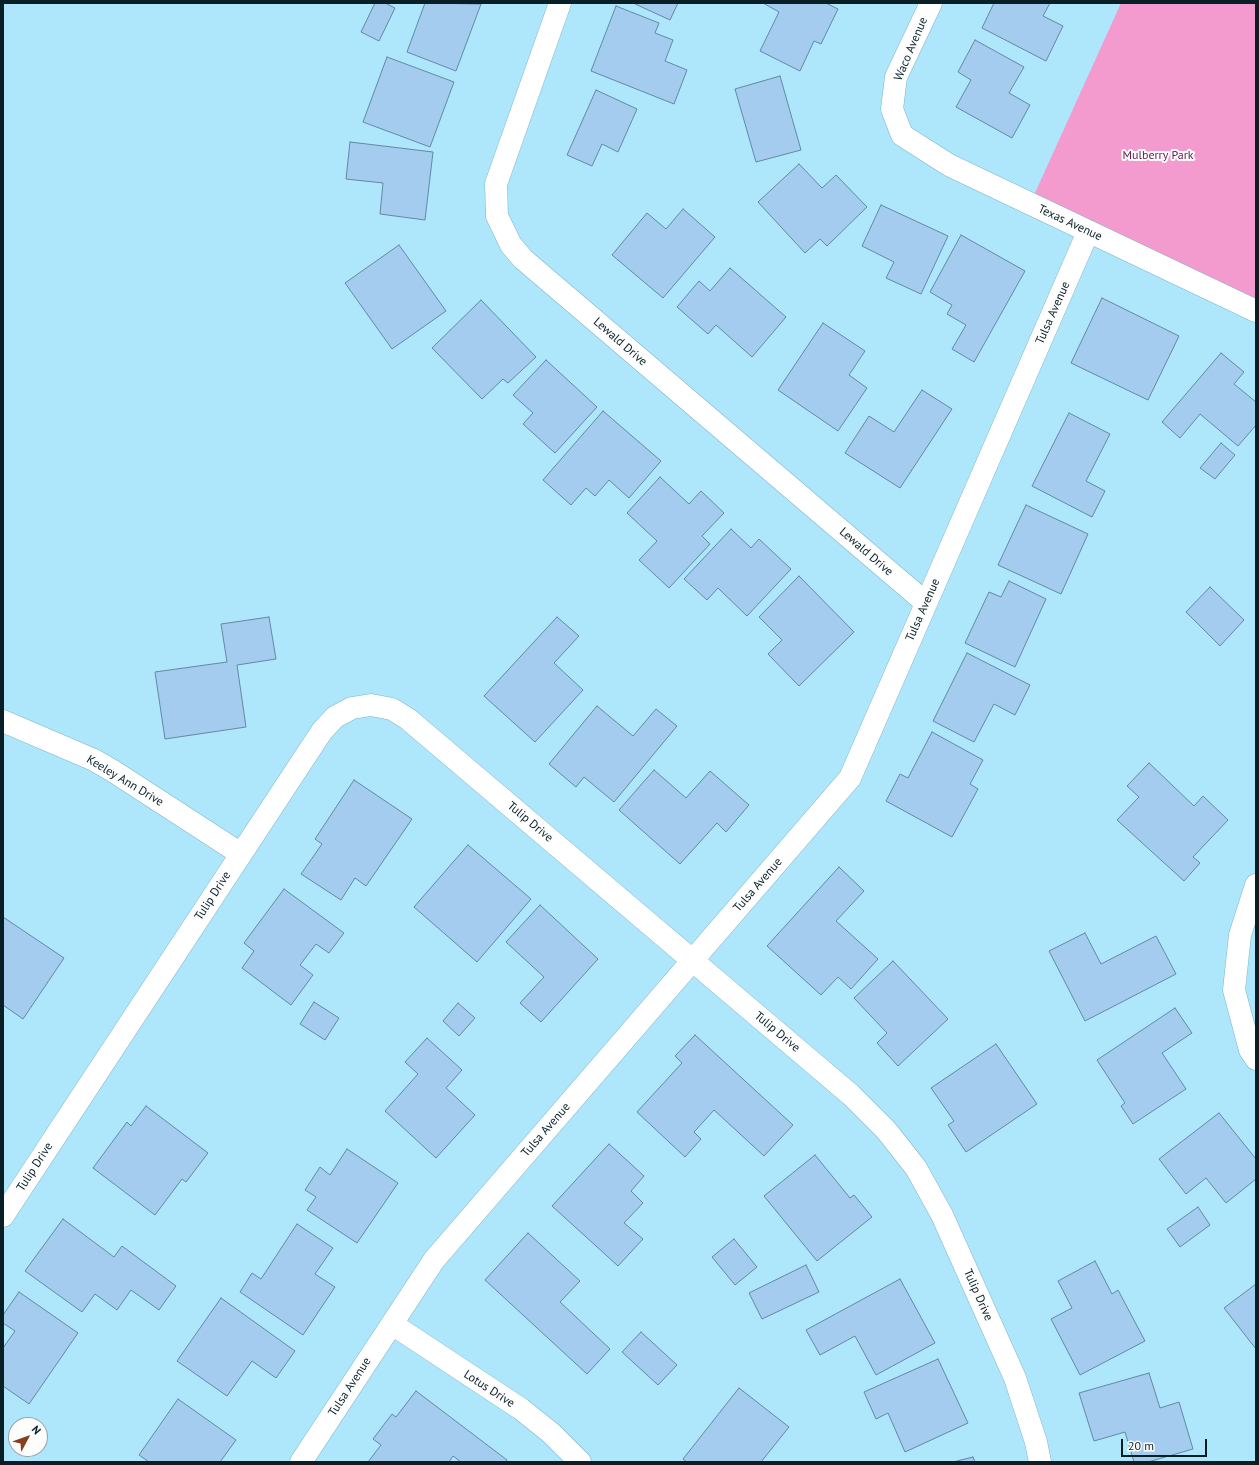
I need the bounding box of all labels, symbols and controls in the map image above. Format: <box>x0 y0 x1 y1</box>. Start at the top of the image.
street label: Waco Avenue <box>891 15 931 83</box>
park label: Mulberry Park <box>1122 149 1194 163</box>
street label: Texas Avenue <box>1036 202 1104 244</box>
street label: Tulsa Avenue <box>1033 279 1073 347</box>
street label: Lewald Drive <box>590 315 650 369</box>
street label: Lewald Drive <box>836 525 896 579</box>
street label: Tulsa Avenue <box>903 576 943 644</box>
street label: Keeley Ann Drive <box>84 752 166 810</box>
street label: Tulip Drive <box>504 799 556 845</box>
street label: Tulsa Avenue <box>731 855 785 915</box>
street label: Tulip Drive <box>192 869 234 923</box>
street label: Tulip Drive <box>751 1009 803 1055</box>
street label: Tulsa Avenue <box>519 1100 573 1160</box>
street label: Tulip Drive <box>14 1140 56 1194</box>
street label: Tulip Drive <box>960 1267 996 1323</box>
street label: Tulsa Avenue <box>326 1355 374 1419</box>
street label: Lotus Drive <box>461 1367 517 1411</box>
north arrow <box>8 1417 48 1457</box>
text: N <box>29 1422 44 1437</box>
scale bar <box>1123 1431 1209 1457</box>
text: 20 m <box>1128 1438 1154 1453</box>

